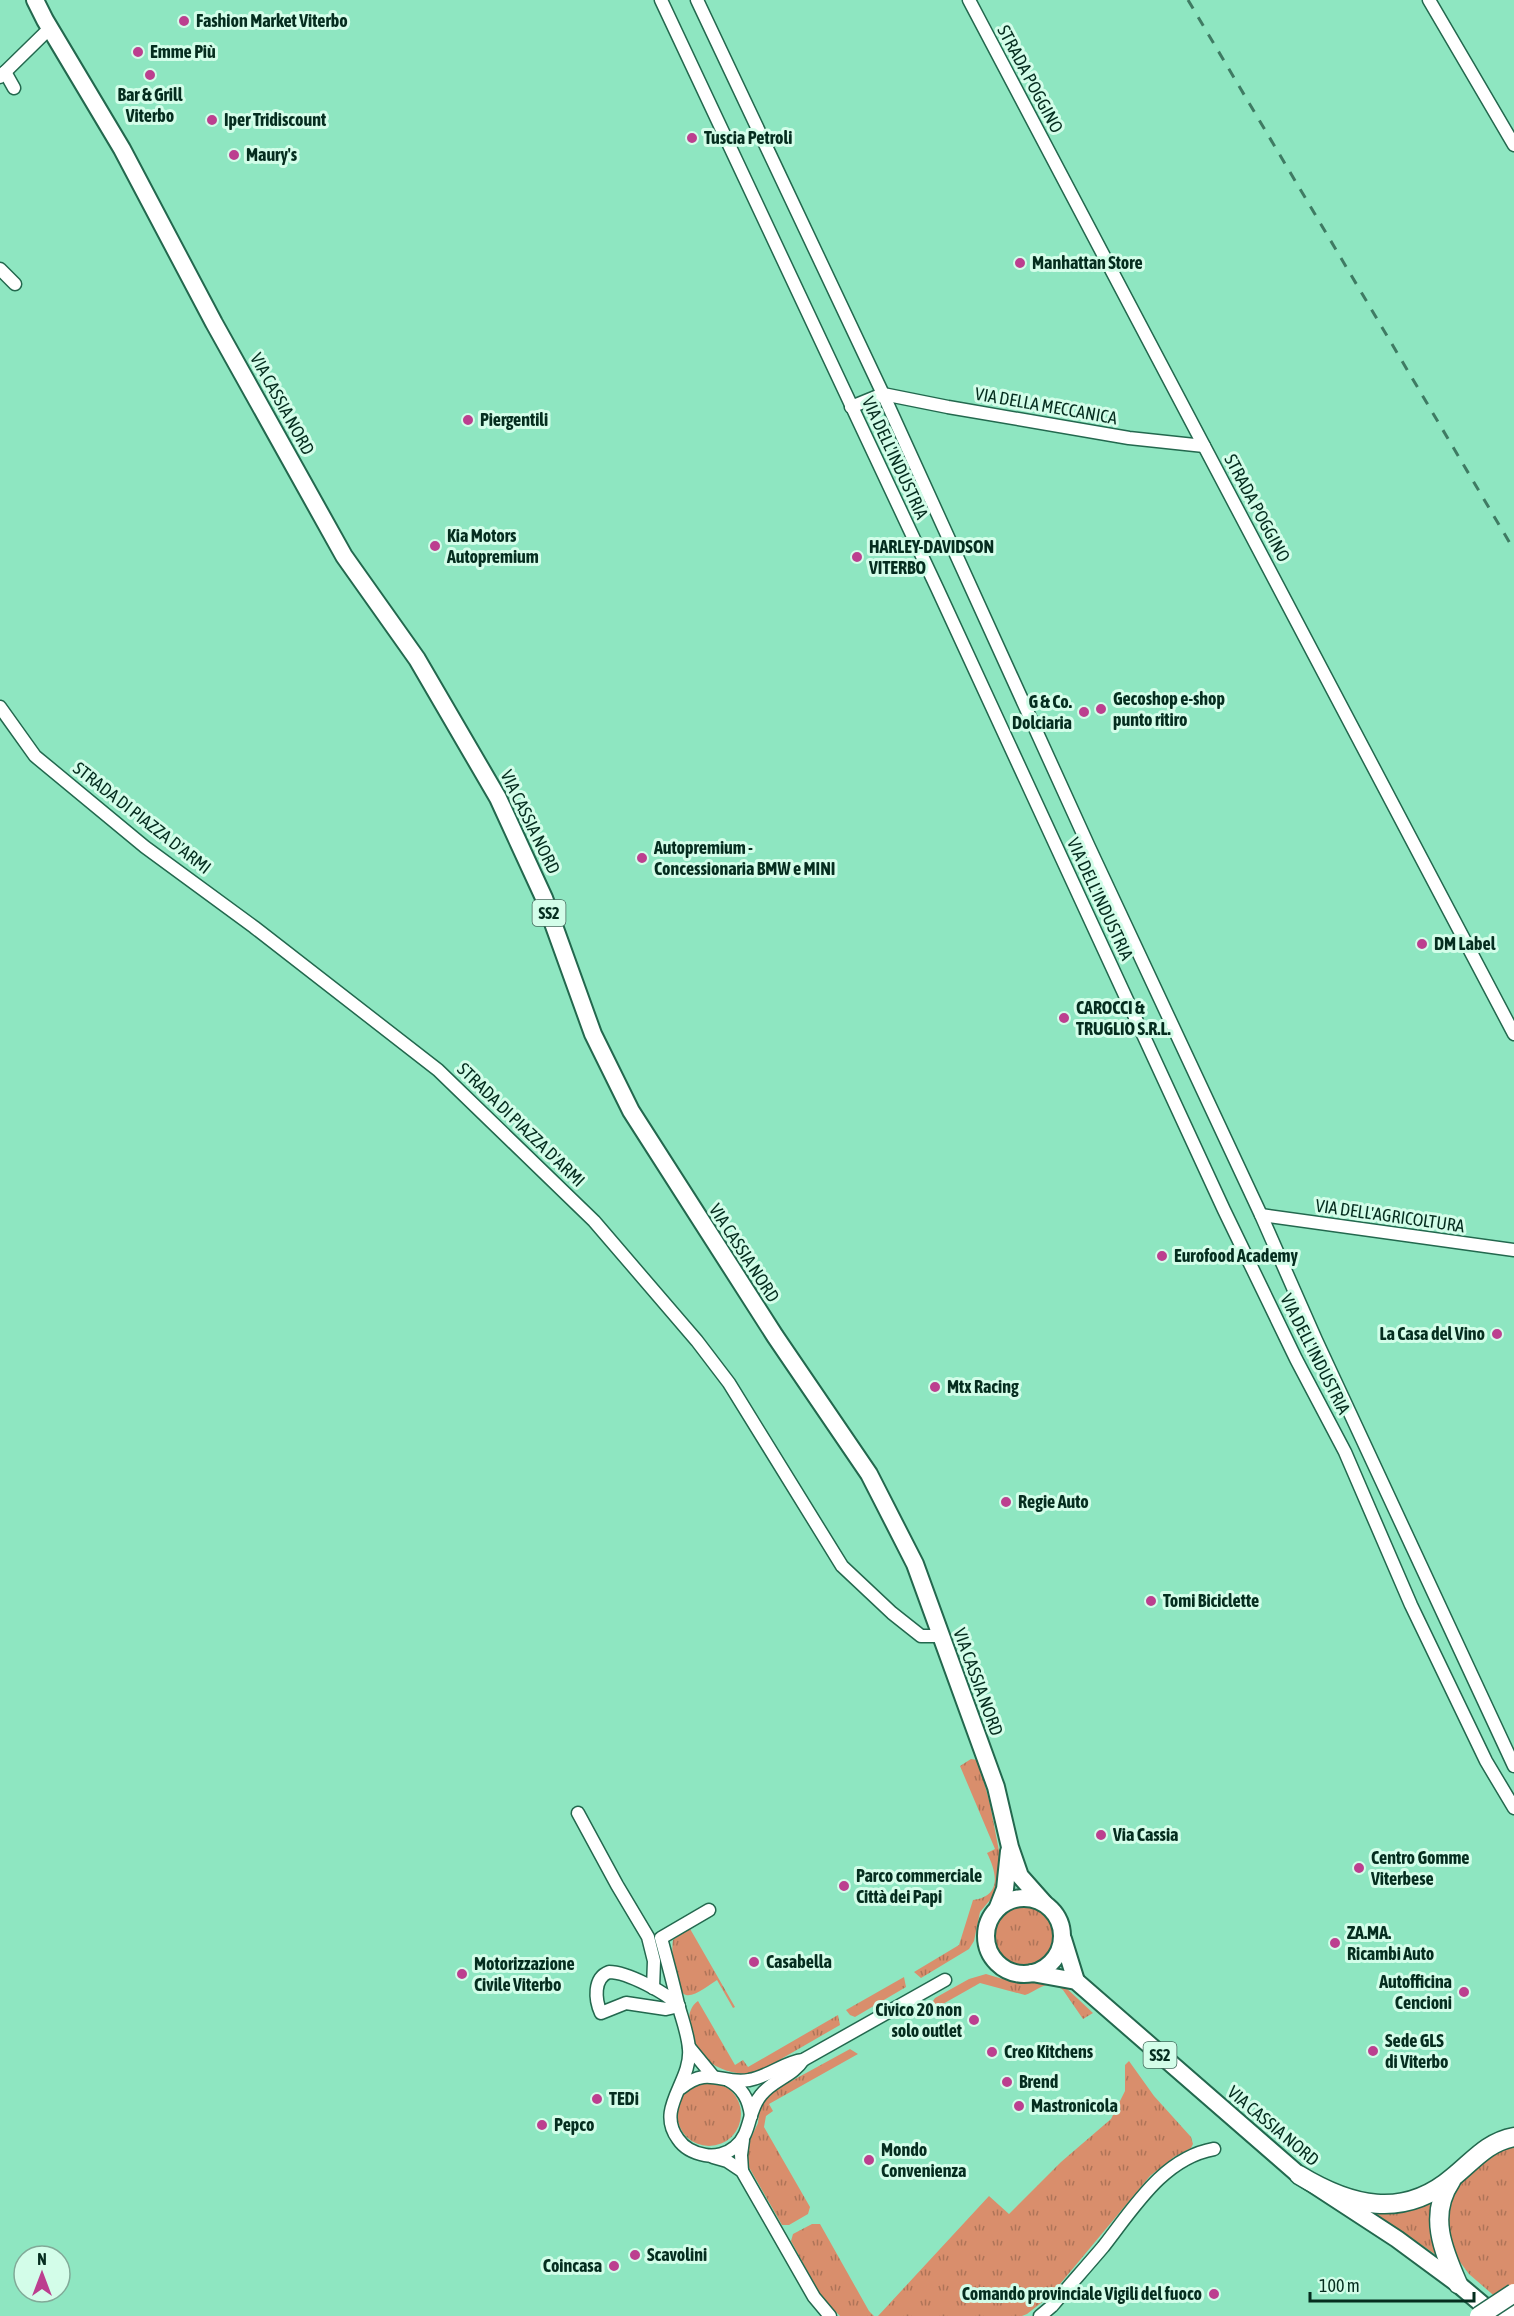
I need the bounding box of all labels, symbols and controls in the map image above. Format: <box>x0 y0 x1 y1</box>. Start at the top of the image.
place label: Fashion Market Viterbo <box>196 10 348 31</box>
marker: Fashion Market Viterbo <box>177 14 191 28</box>
street label: STRADA POGGINO <box>993 21 1068 136</box>
place label: Emme Più <box>150 41 216 62</box>
marker: Emme Più <box>131 45 145 59</box>
marker: Bar & Grill Viterbo <box>143 68 157 82</box>
place label: Bar & Grill Viterbo <box>117 84 183 126</box>
place label: Iper Tridiscount <box>224 109 327 130</box>
marker: Iper Tridiscount <box>205 113 219 127</box>
place label: Tuscia Petroli <box>704 127 792 148</box>
marker: Tuscia Petroli <box>685 131 699 145</box>
place label: Maury's <box>246 144 298 165</box>
marker: Maury's <box>227 148 241 162</box>
place label: Manhattan Store <box>1032 252 1143 273</box>
marker: Manhattan Store <box>1013 256 1027 270</box>
street label: VIA CASSIA NORD <box>246 349 319 458</box>
street label: VIA DELLA MECCANICA <box>973 383 1119 428</box>
street label: VIA DELL'INDUSTRIA <box>858 393 933 522</box>
place label: Piergentili <box>480 409 548 430</box>
marker: Piergentili <box>461 413 475 427</box>
street label: STRADA POGGINO <box>1220 450 1295 565</box>
place label: Kia Motors Autopremium <box>446 525 539 567</box>
place label: HARLEY-DAVIDSON VITERBO <box>868 536 994 578</box>
marker: Kia Motors Autopremium <box>428 539 442 553</box>
marker: HARLEY-DAVIDSON VITERBO <box>850 550 864 564</box>
place label: Gecoshop e-shop punto ritiro <box>1113 688 1225 730</box>
place label: G & Co. Dolciaria <box>1012 691 1072 733</box>
marker: Gecoshop e-shop punto ritiro <box>1094 702 1108 716</box>
marker: G & Co. Dolciaria <box>1077 705 1091 719</box>
street label: STRADA DI PIAZZA D'ARMI <box>69 757 215 878</box>
street label: VIA CASSIA NORD <box>496 766 565 877</box>
street label: VIA DELL'INDUSTRIA <box>1063 834 1138 963</box>
place label: Autopremium - Concessionaria BMW e MINI <box>653 837 835 879</box>
marker: Autopremium - Concessionaria BMW e MINI <box>635 851 649 865</box>
road number: SS2 <box>532 900 566 926</box>
place label: DM Label <box>1434 933 1496 954</box>
marker: DM Label <box>1415 937 1429 951</box>
place label: CAROCCI & TRUGLIO S.R.L. <box>1076 997 1171 1039</box>
marker: CAROCCI & TRUGLIO S.R.L. <box>1057 1011 1071 1025</box>
street label: STRADA DI PIAZZA D'ARMI <box>453 1058 589 1191</box>
street label: VIA DELL'AGRICOLTURA <box>1314 1195 1466 1236</box>
street label: VIA CASSIA NORD <box>705 1200 784 1306</box>
place label: Eurofood Academy <box>1174 1245 1299 1266</box>
marker: Eurofood Academy <box>1155 1249 1169 1263</box>
street label: VIA DELL'INDUSTRIA <box>1276 1290 1355 1418</box>
place label: La Casa del Vino <box>1379 1323 1485 1344</box>
marker: La Casa del Vino <box>1490 1327 1504 1341</box>
place label: Mtx Racing <box>947 1376 1019 1397</box>
marker: Mtx Racing <box>928 1380 942 1394</box>
place label: Regie Auto <box>1018 1491 1089 1512</box>
marker: Regie Auto <box>999 1495 1013 1509</box>
place label: Tomi Biciclette <box>1163 1590 1259 1611</box>
marker: Tomi Biciclette <box>1144 1594 1158 1608</box>
street label: VIA CASSIA NORD <box>949 1625 1008 1738</box>
place label: Via Cassia <box>1112 1824 1178 1845</box>
marker: Via Cassia <box>1094 1828 1108 1842</box>
place label: Centro Gomme Viterbese <box>1370 1847 1470 1889</box>
marker: Centro Gomme Viterbese <box>1352 1861 1366 1875</box>
place label: Parco commerciale Città dei Papi <box>856 1865 982 1907</box>
marker: Parco commerciale Città dei Papi <box>837 1879 851 1893</box>
place label: ZA.MA. Ricambi Auto <box>1347 1922 1434 1964</box>
marker: ZA.MA. Ricambi Auto <box>1328 1936 1342 1950</box>
place label: Casabella <box>766 1951 832 1972</box>
place label: Motorizzazione Civile Viterbo <box>474 1953 575 1995</box>
marker: Casabella <box>747 1955 761 1969</box>
marker: Motorizzazione Civile Viterbo <box>455 1967 469 1981</box>
place label: Autofficina Cencioni <box>1378 1971 1452 2013</box>
marker: Autofficina Cencioni <box>1457 1985 1471 1999</box>
place label: Civico 20 non solo outlet <box>875 1999 963 2041</box>
marker: Civico 20 non solo outlet <box>967 2013 981 2027</box>
place label: Sede GLS di Viterbo <box>1385 2030 1449 2072</box>
place label: Creo Kitchens <box>1004 2041 1094 2062</box>
road number: SS2 <box>1144 2042 1176 2068</box>
marker: Sede GLS di Viterbo <box>1366 2044 1380 2058</box>
marker: Creo Kitchens <box>985 2045 999 2059</box>
place label: Brend <box>1019 2071 1058 2092</box>
marker: Brend <box>1000 2075 1014 2089</box>
street label: VIA CASSIA NORD <box>1223 2081 1323 2170</box>
place label: TEDi <box>609 2088 639 2109</box>
marker: TEDi <box>590 2092 604 2106</box>
place label: Mastronicola <box>1031 2095 1118 2116</box>
marker: Mastronicola <box>1012 2099 1026 2113</box>
place label: Pepco <box>554 2114 594 2135</box>
marker: Pepco <box>535 2118 549 2132</box>
place label: Mondo Convenienza <box>881 2139 966 2181</box>
marker: Mondo Convenienza <box>862 2153 876 2167</box>
north arrow <box>12 2244 72 2304</box>
place label: Scavolini <box>647 2244 707 2265</box>
marker: Scavolini <box>628 2248 642 2262</box>
text: N <box>37 2250 47 2268</box>
place label: Coincasa <box>543 2255 602 2276</box>
marker: Coincasa <box>607 2259 621 2273</box>
scale bar <box>1310 2265 1474 2303</box>
text: 100 m <box>1319 2275 1360 2296</box>
place label: Comando provinciale Vigili del fuoco <box>962 2283 1202 2304</box>
marker: Comando provinciale Vigili del fuoco <box>1207 2287 1221 2301</box>

